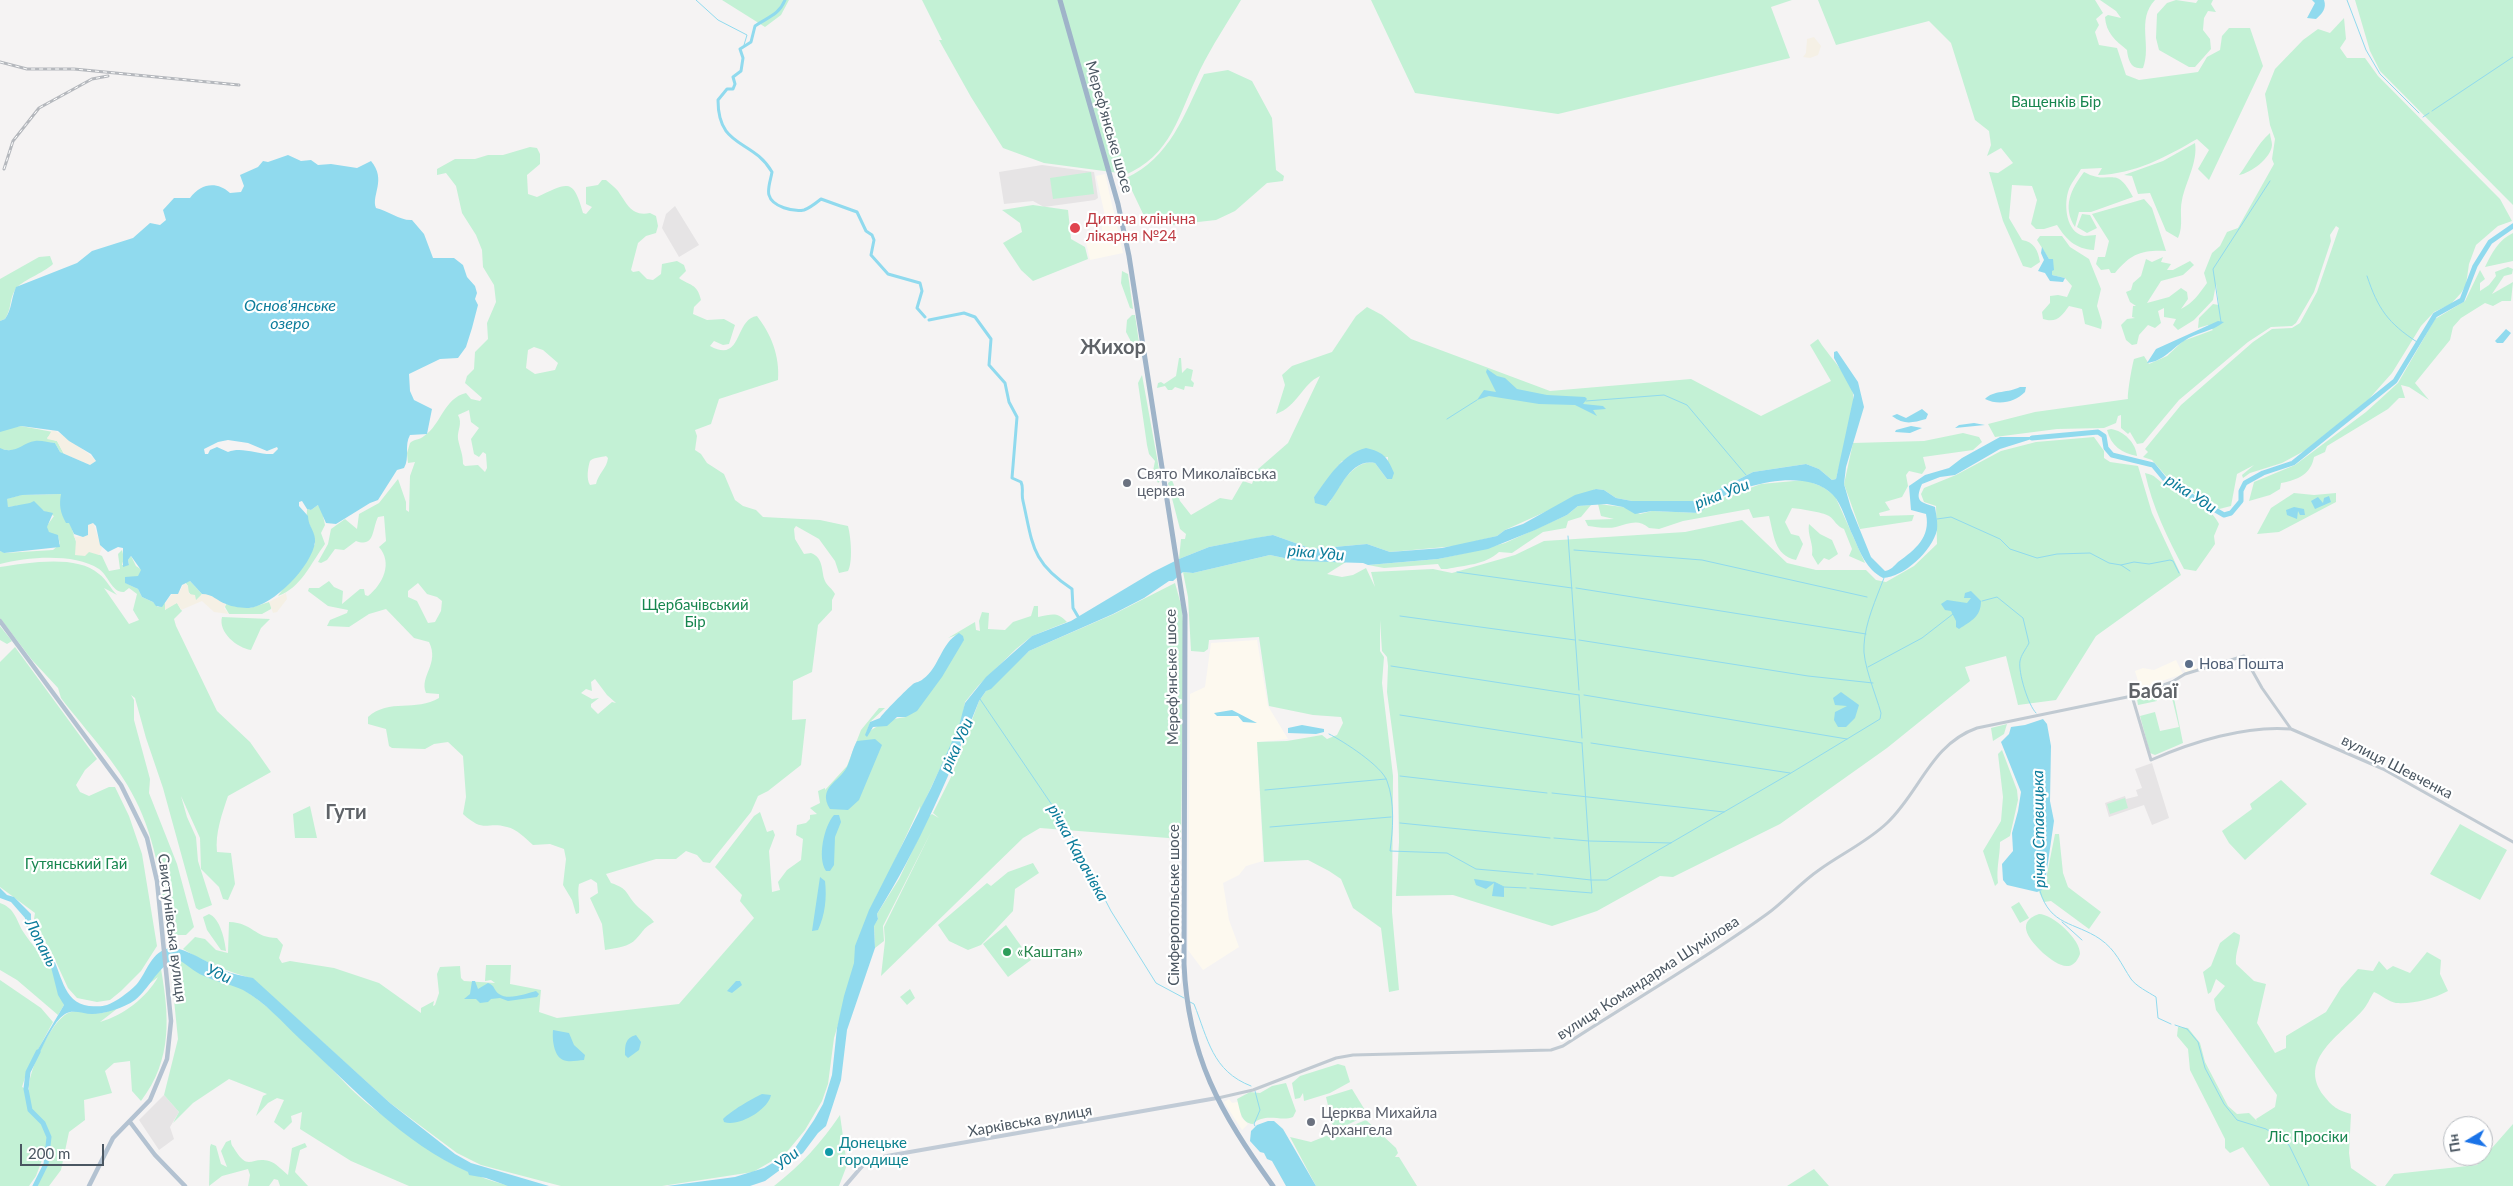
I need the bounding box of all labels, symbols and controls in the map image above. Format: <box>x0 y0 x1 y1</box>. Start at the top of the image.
street label: Мереф'янське шосе <box>1082 59 1136 195</box>
park label: Ващенків Бір <box>2011 93 2101 111</box>
place label: Дитяча клінічна лікарня №24 <box>1086 210 1196 245</box>
marker: Дитяча клінічна лікарня №24 <box>1068 221 1082 235</box>
water label: Основ'янське озеро <box>244 296 336 334</box>
district label: Жихор <box>1080 336 1146 360</box>
place label: Свято Миколаївська церква <box>1137 465 1276 500</box>
water label: ріка Уди <box>2162 470 2220 518</box>
water label: ріка Уди <box>1692 475 1752 513</box>
marker: Свято Миколаївська церква <box>1121 477 1133 489</box>
water label: ріка Уди <box>1287 541 1345 565</box>
park label: Щербачівський Бір <box>641 596 749 631</box>
street label: Мереф'янське шосе <box>1162 609 1182 745</box>
place label: Нова Пошта <box>2199 655 2284 673</box>
marker: Нова Пошта <box>2183 658 2195 670</box>
district label: Бабаї <box>2128 680 2178 704</box>
water label: ріка Уди <box>936 715 978 775</box>
street label: вулиця Шевченка <box>2338 731 2456 803</box>
water label: річка Ставицька <box>2028 770 2050 888</box>
district label: Гути <box>325 801 367 825</box>
water label: річка Карачівка <box>1043 801 1113 905</box>
street label: Сімферопольське шосе <box>1165 824 1183 986</box>
street label: Свистунівська вулиця <box>154 853 190 1003</box>
park label: Гутянський Гай <box>25 855 127 873</box>
street label: вулиця Командарма Шумілова <box>1554 912 1742 1044</box>
water label: Лопань <box>21 916 61 970</box>
place label: «Каштан» <box>1017 943 1083 961</box>
marker: «Каштан» <box>1001 946 1013 958</box>
water label: Уди <box>204 960 234 988</box>
street label: Харківська вулиця <box>966 1101 1094 1141</box>
place label: Церква Михайла Архангела <box>1321 1104 1437 1139</box>
marker: Церква Михайла Архангела <box>1305 1116 1317 1128</box>
north arrow <box>2443 1116 2493 1166</box>
park label: Ліс Просіки <box>2268 1128 2348 1146</box>
text: Пн <box>2444 1133 2464 1154</box>
scale bar <box>22 1134 106 1166</box>
place label: Донецьке городище <box>839 1134 909 1169</box>
text: 200 m <box>28 1144 70 1162</box>
water label: Уди <box>771 1144 803 1174</box>
marker: Донецьке городище <box>823 1146 835 1158</box>

